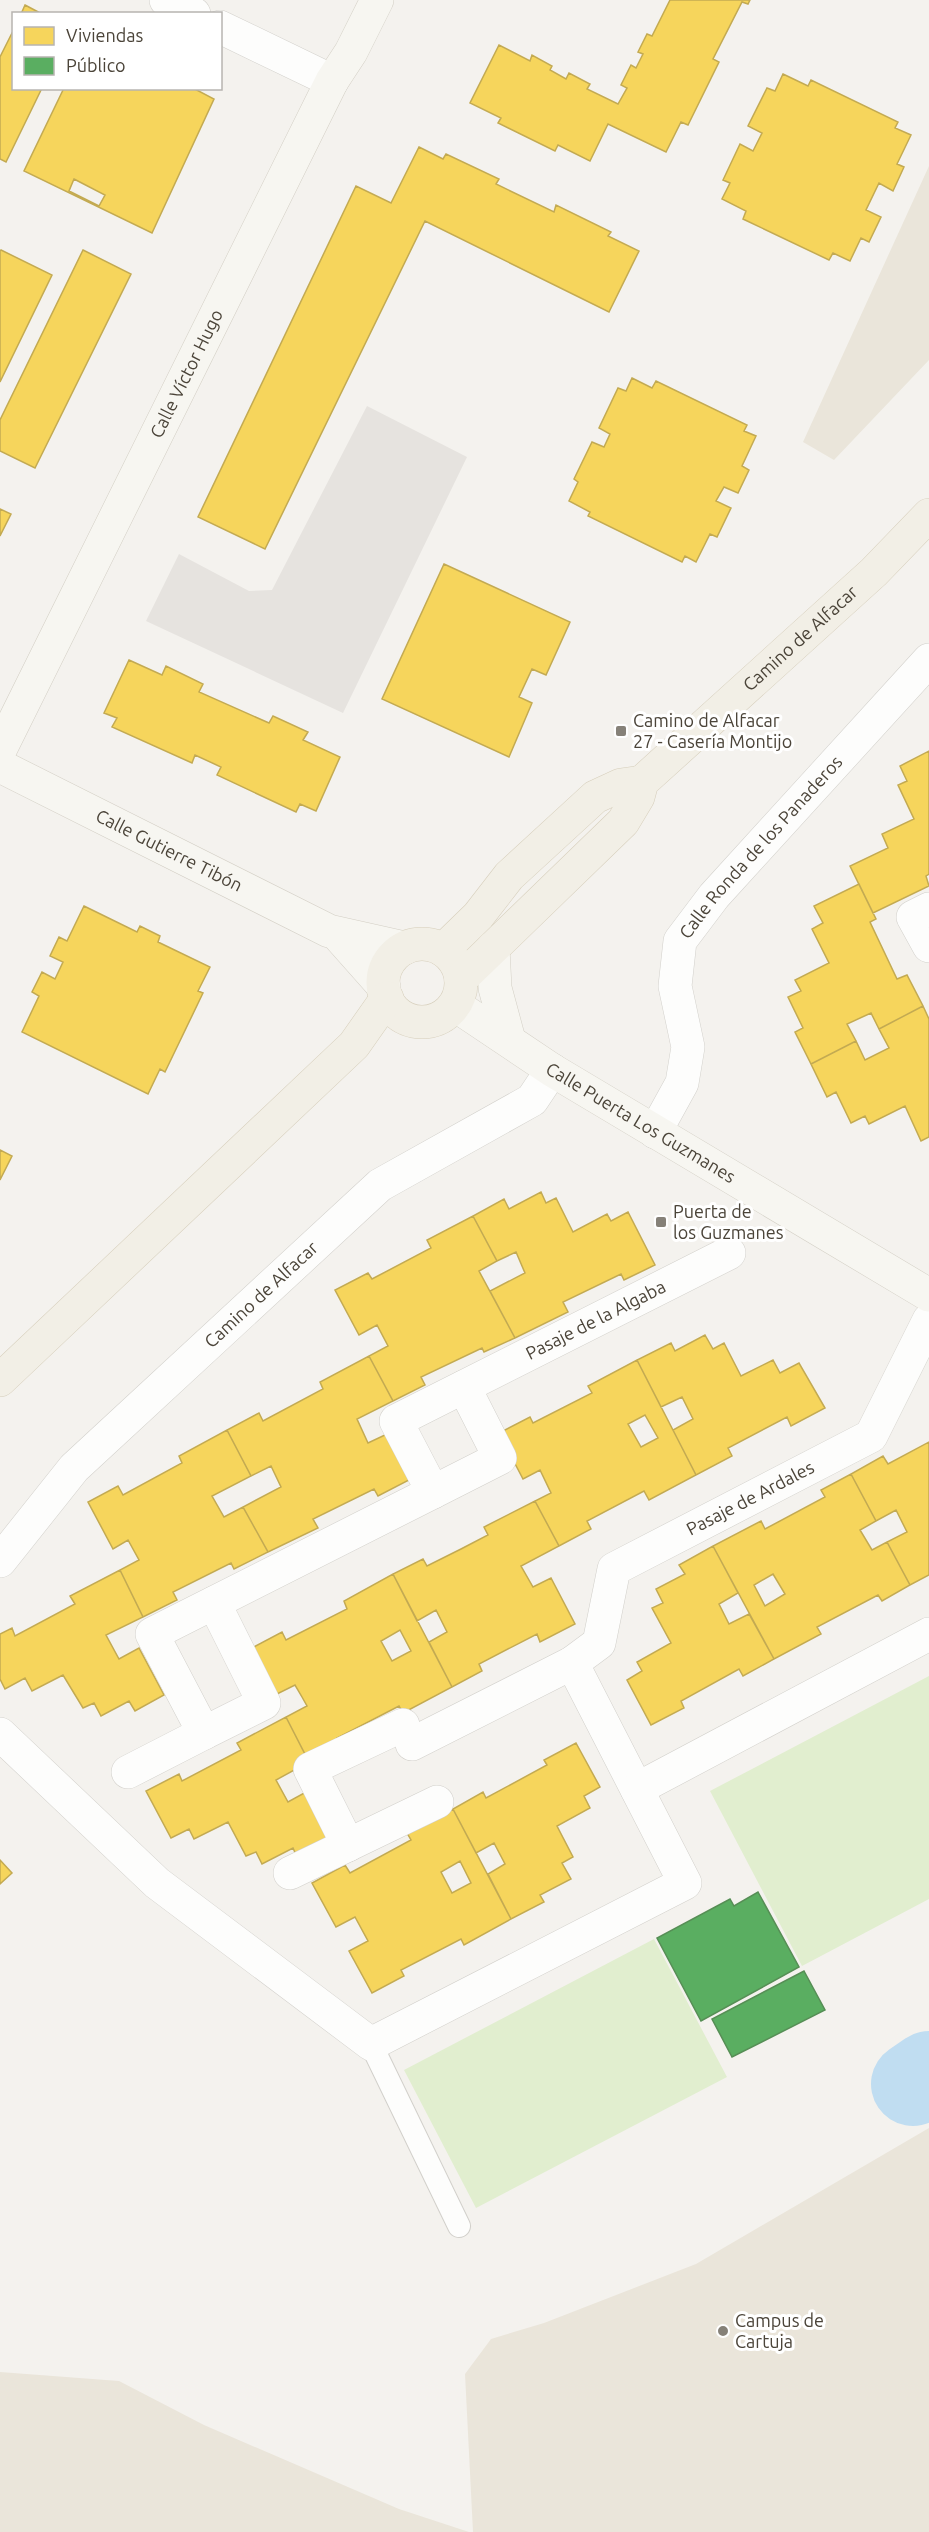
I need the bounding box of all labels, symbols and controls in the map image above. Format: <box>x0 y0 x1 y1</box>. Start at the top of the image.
legend <box>12 12 222 90</box>
text: Viviendas <box>66 25 143 45</box>
text: Público <box>66 55 126 75</box>
street label: Calle Víctor Hugo <box>146 306 226 441</box>
street label: Camino de Alfacar <box>739 581 861 694</box>
place label: Camino de Alfacar 27 - Casería Montijo <box>633 710 792 751</box>
marker: Camino de Alfacar 27 - Casería Montijo <box>614 724 628 738</box>
street label: Calle Ronda de los Panaderos <box>675 751 846 942</box>
street label: Calle Gutierre Tibón <box>93 805 246 895</box>
street label: Calle Puerta Los Guzmanes <box>543 1058 740 1186</box>
place label: Puerta de los Guzmanes <box>673 1201 784 1242</box>
marker: Puerta de los Guzmanes <box>654 1215 668 1229</box>
street label: Camino de Alfacar <box>200 1237 321 1351</box>
street label: Pasaje de la Algaba <box>522 1276 669 1363</box>
street label: Pasaje de Ardales <box>683 1456 817 1539</box>
place label: Campus de Cartuja <box>735 2310 824 2351</box>
marker: Campus de Cartuja <box>716 2324 730 2338</box>

